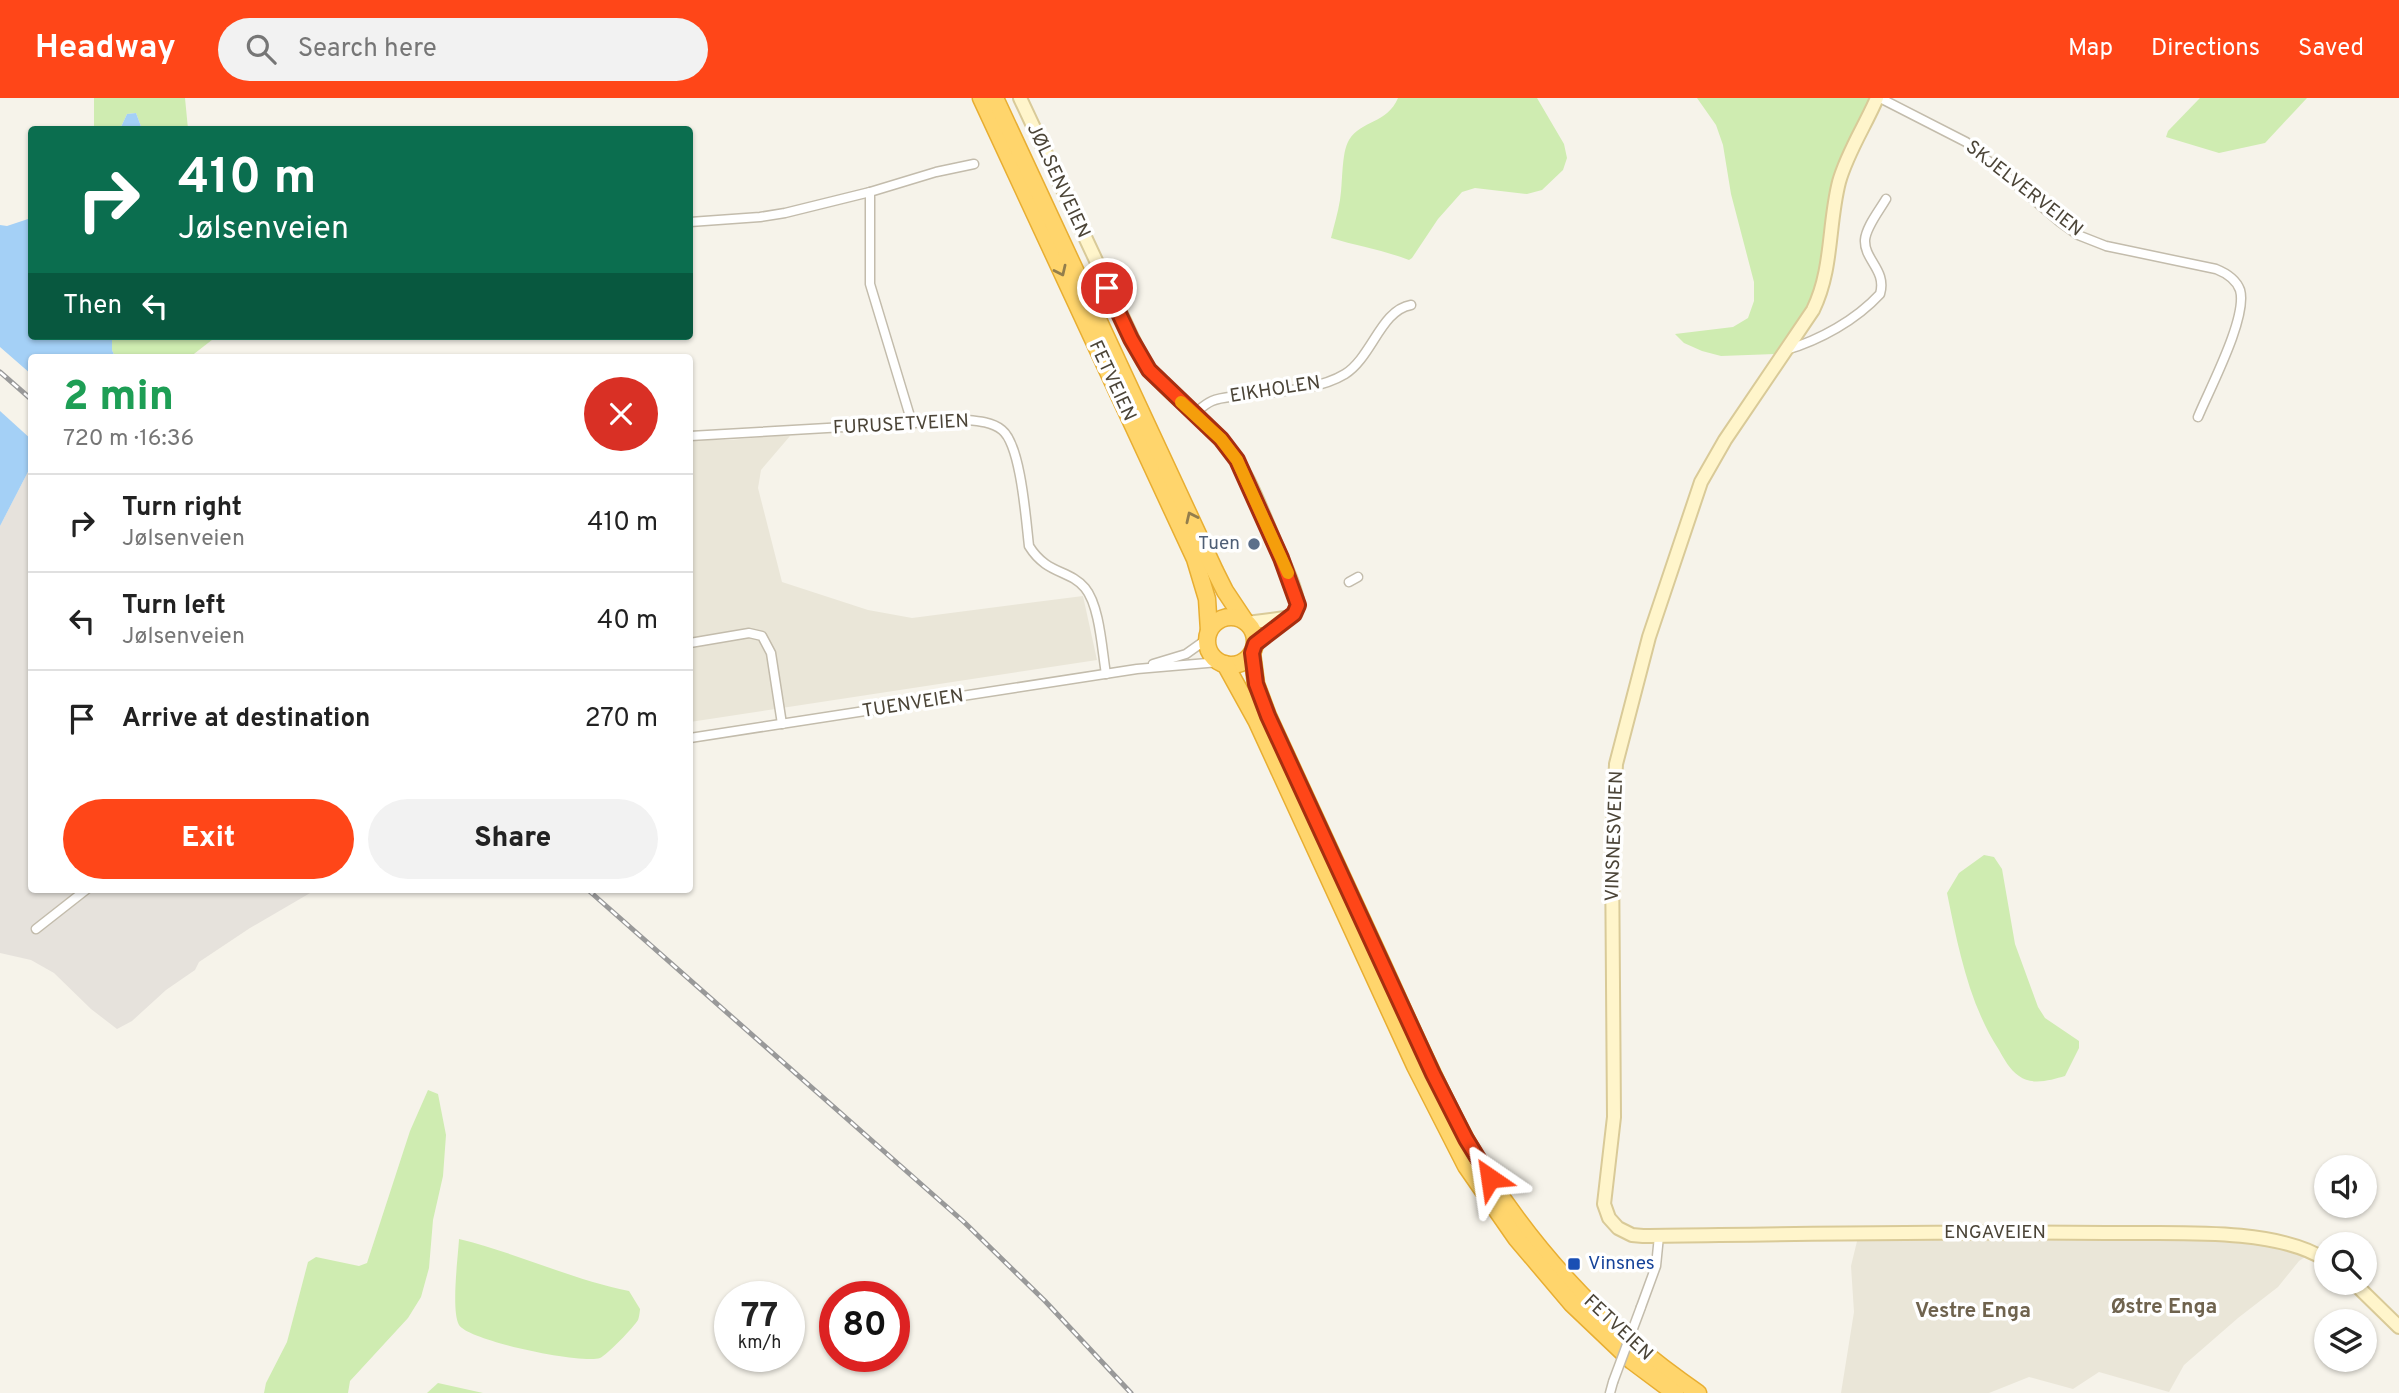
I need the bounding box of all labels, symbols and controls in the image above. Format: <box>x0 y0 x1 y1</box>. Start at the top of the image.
search box <box>218 18 708 81</box>
text: Headway <box>35 28 176 70</box>
icon: search <box>242 30 280 68</box>
text: Search here <box>298 33 437 66</box>
text: Map <box>2068 34 2113 64</box>
text: Directions <box>2151 34 2260 64</box>
text: Saved <box>2298 34 2364 64</box>
street label: JØLSENVEIEN <box>1021 120 1095 242</box>
street label: SKJELVERVEIEN <box>1960 136 2088 242</box>
text: 410 m <box>178 149 316 211</box>
icon: right <box>63 154 154 245</box>
text: Jølsenveien <box>178 210 349 250</box>
pin <box>1077 258 1137 318</box>
one-way arrow <box>1053 264 1067 276</box>
icon: arrive <box>1088 269 1126 307</box>
icon: left <box>136 287 174 325</box>
text: Then <box>63 290 122 323</box>
street label: FETVEIEN <box>1083 337 1141 425</box>
street label: EIKHOLEN <box>1228 371 1322 409</box>
text: 2 min <box>63 372 174 425</box>
button: close <box>584 377 658 451</box>
street label: FURUSETVEIEN <box>832 409 970 441</box>
text: 720 m · 16:36 <box>63 425 194 454</box>
text: Turn right <box>122 492 242 525</box>
icon: right <box>63 504 101 542</box>
text: 410 m <box>587 507 658 540</box>
one-way arrow <box>1185 512 1199 525</box>
text: Jølsenveien <box>122 525 245 554</box>
place label: Tuen <box>1198 532 1240 556</box>
marker: Tuen <box>1246 536 1262 552</box>
text: Turn left <box>122 590 226 623</box>
icon: left <box>63 602 101 640</box>
text: 40 m <box>597 605 658 638</box>
text: Jølsenveien <box>122 623 245 652</box>
street label: TUENVEIEN <box>861 684 965 724</box>
icon: arrive <box>63 700 101 738</box>
text: Arrive at destination <box>122 703 370 736</box>
text: 270 m <box>585 703 658 736</box>
street label: VINSNESVEIEN <box>1601 770 1629 902</box>
button: Exit <box>63 799 354 879</box>
button: Share <box>368 799 658 879</box>
position arrow <box>1453 1141 1527 1215</box>
map controls <box>2314 1155 2377 1372</box>
button: sound <box>2314 1155 2377 1218</box>
street label: ENGAVEIEN <box>1944 1221 2046 1245</box>
button: search <box>2314 1232 2377 1295</box>
place label: Vinsnes <box>1588 1252 1655 1276</box>
marker: Vinsnes <box>1566 1256 1582 1272</box>
speed limit sign: 80 <box>819 1281 910 1372</box>
street label: FETVEIEN <box>1578 1290 1658 1366</box>
district label: Østre Enga <box>2111 1294 2217 1321</box>
text: 77 <box>741 1295 778 1339</box>
district label: Vestre Enga <box>1915 1298 2031 1325</box>
button: layers <box>2314 1309 2377 1372</box>
text: km/h <box>738 1332 781 1355</box>

